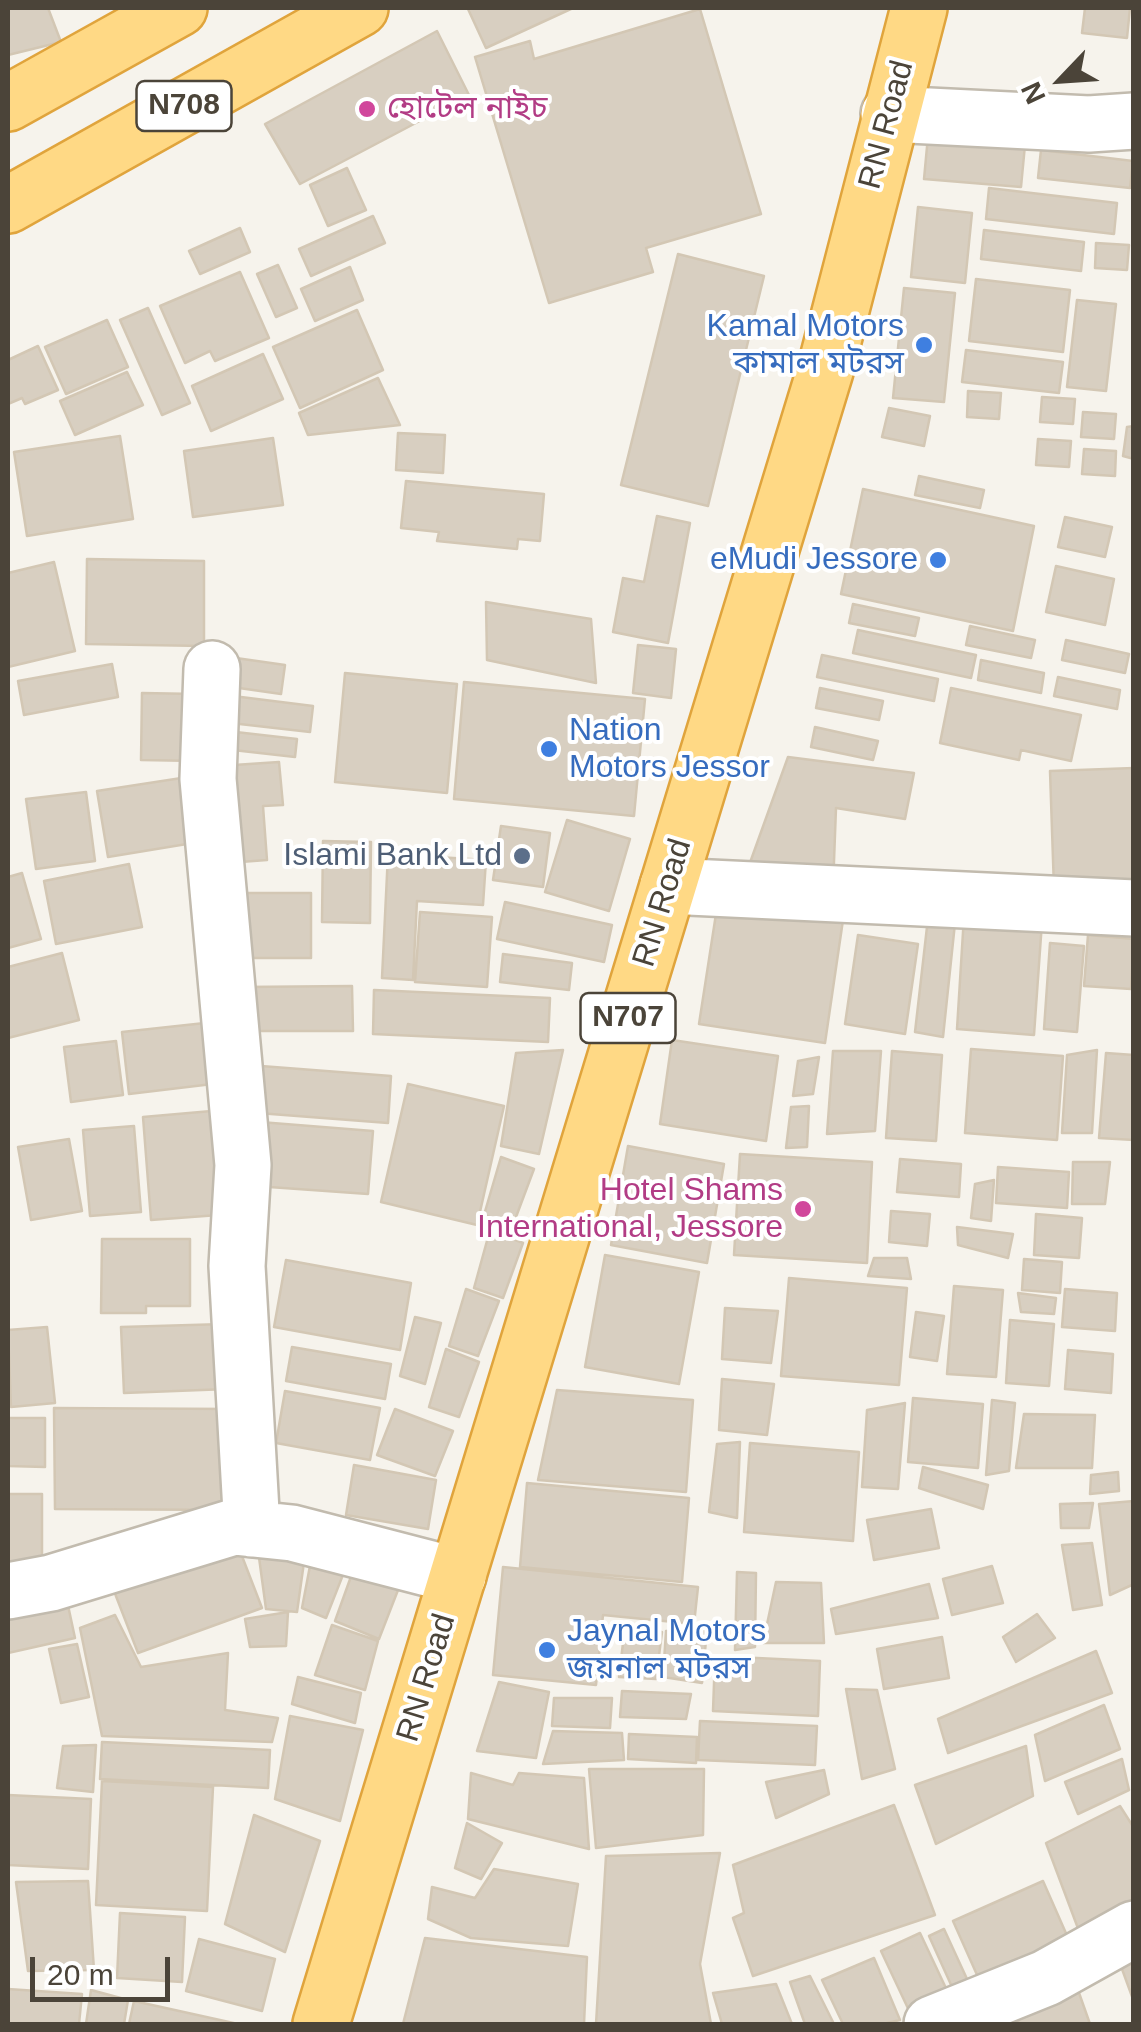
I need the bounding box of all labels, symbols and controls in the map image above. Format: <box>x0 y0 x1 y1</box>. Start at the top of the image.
north arrow <box>1011 30 1111 130</box>
street label: RN Road <box>851 56 923 194</box>
text: N <box>1015 77 1052 109</box>
road number: N708 <box>136 81 232 131</box>
place label: হোটেল নাইচ <box>387 90 548 128</box>
marker: হোটেল নাইচ <box>356 98 378 120</box>
place label: Kamal Motors কামাল মটরস <box>707 308 904 383</box>
marker: Kamal Motors কামাল মটরস <box>913 334 935 356</box>
place label: eMudi Jessore <box>710 541 918 579</box>
marker: eMudi Jessore <box>927 549 949 571</box>
place label: Nation Motors Jessor <box>569 712 770 787</box>
marker: Nation Motors Jessor <box>538 738 560 760</box>
street label: RN Road <box>625 834 701 972</box>
place label: Islami Bank Ltd <box>283 837 502 875</box>
marker: Islami Bank Ltd <box>511 845 533 867</box>
road number: N707 <box>580 993 676 1043</box>
place label: Hotel Shams International, Jessore <box>477 1172 783 1247</box>
marker: Hotel Shams International, Jessore <box>792 1198 814 1220</box>
street label: RN Road <box>389 1609 465 1747</box>
place label: Jaynal Motors জয়নাল মটরস <box>567 1613 766 1688</box>
marker: Jaynal Motors জয়নাল মটরস <box>536 1639 558 1661</box>
scale bar <box>35 1937 175 1999</box>
text: 20 m <box>47 1958 114 1991</box>

